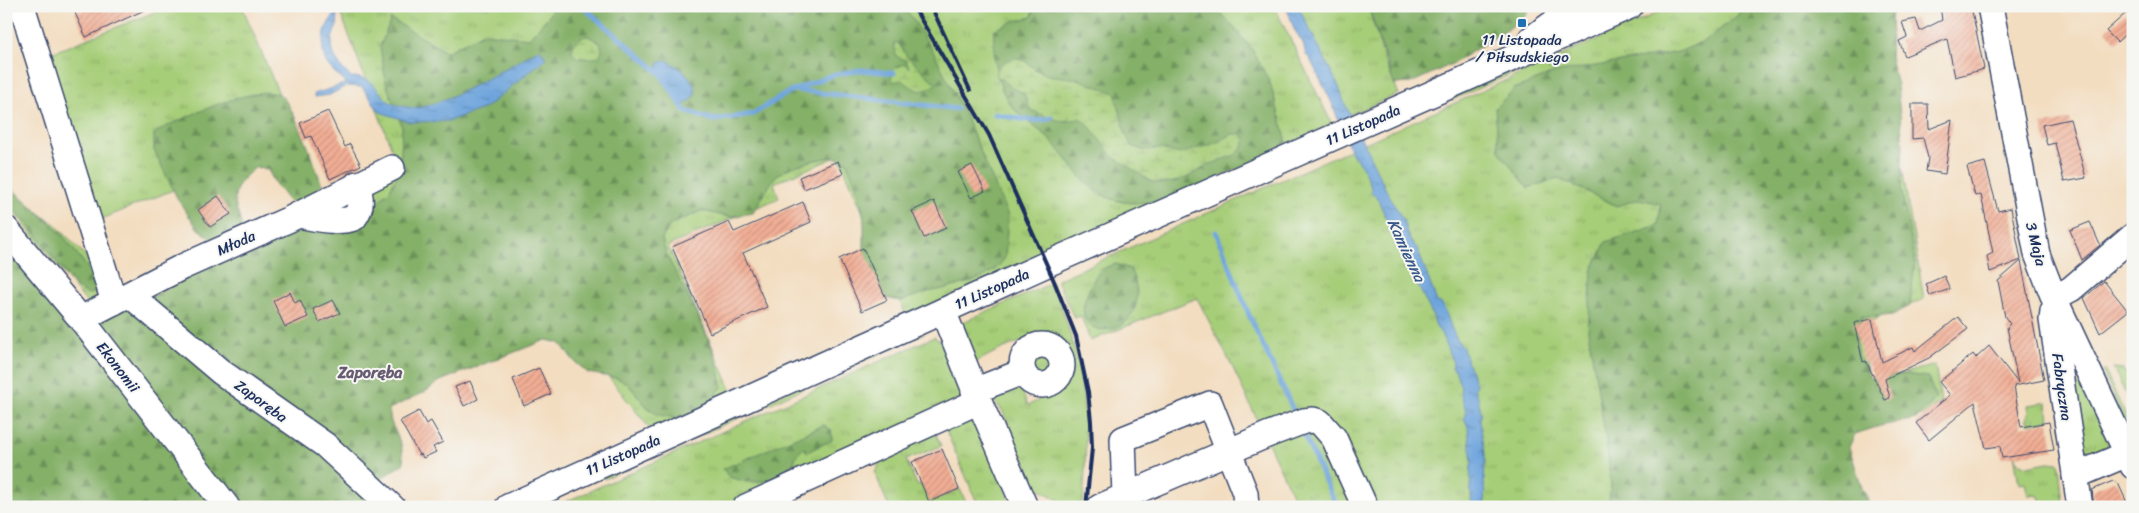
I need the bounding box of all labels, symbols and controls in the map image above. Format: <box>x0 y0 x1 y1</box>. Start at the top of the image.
marker: 11 Listopada / Piłsudskiego <box>1516 17 1528 29</box>
place label: 11 Listopada / Piłsudskiego <box>1475 27 1569 70</box>
street label: 11 Listopada <box>1321 97 1405 153</box>
water label: Kamienna <box>1379 213 1435 289</box>
street label: 3 Maja <box>2018 219 2054 269</box>
street label: Młoda <box>212 223 260 263</box>
street label: 11 Listopada <box>950 261 1034 317</box>
street label: Ekonomii <box>89 336 147 399</box>
street label: Fabryczna <box>2044 351 2080 423</box>
district label: Zaporęba <box>337 358 403 387</box>
street label: Zaporęba <box>229 373 294 430</box>
street label: 11 Listopada <box>581 427 665 483</box>

